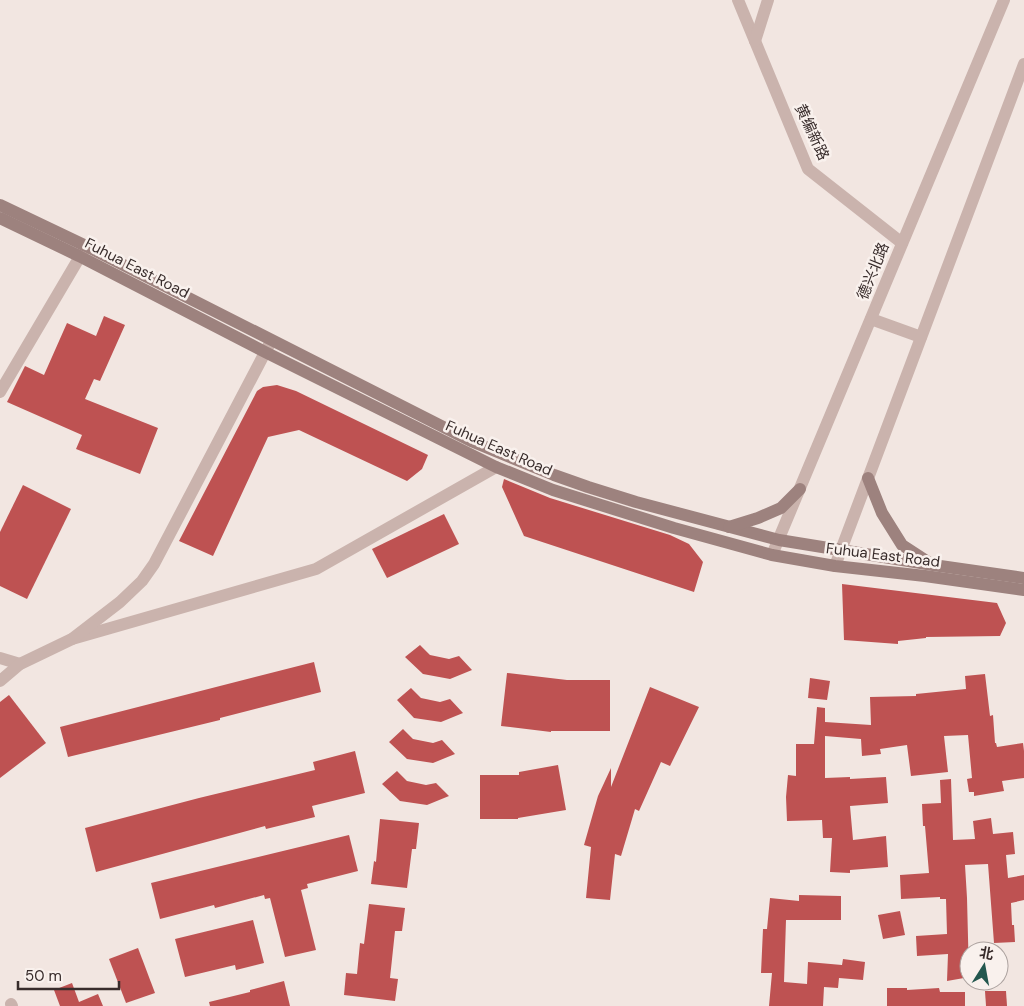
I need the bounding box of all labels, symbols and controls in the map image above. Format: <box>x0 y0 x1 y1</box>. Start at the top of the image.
street label: 黄编新路 <box>790 101 834 163</box>
street label: Fuhua East Road <box>81 233 193 303</box>
street label: 德兴北路 <box>852 239 894 303</box>
street label: Fuhua East Road <box>443 416 555 480</box>
street label: Fuhua East Road <box>825 538 941 572</box>
north arrow <box>959 941 1009 991</box>
text: 北 <box>978 943 995 963</box>
scale bar <box>18 958 119 990</box>
text: 50 m <box>25 966 62 986</box>

